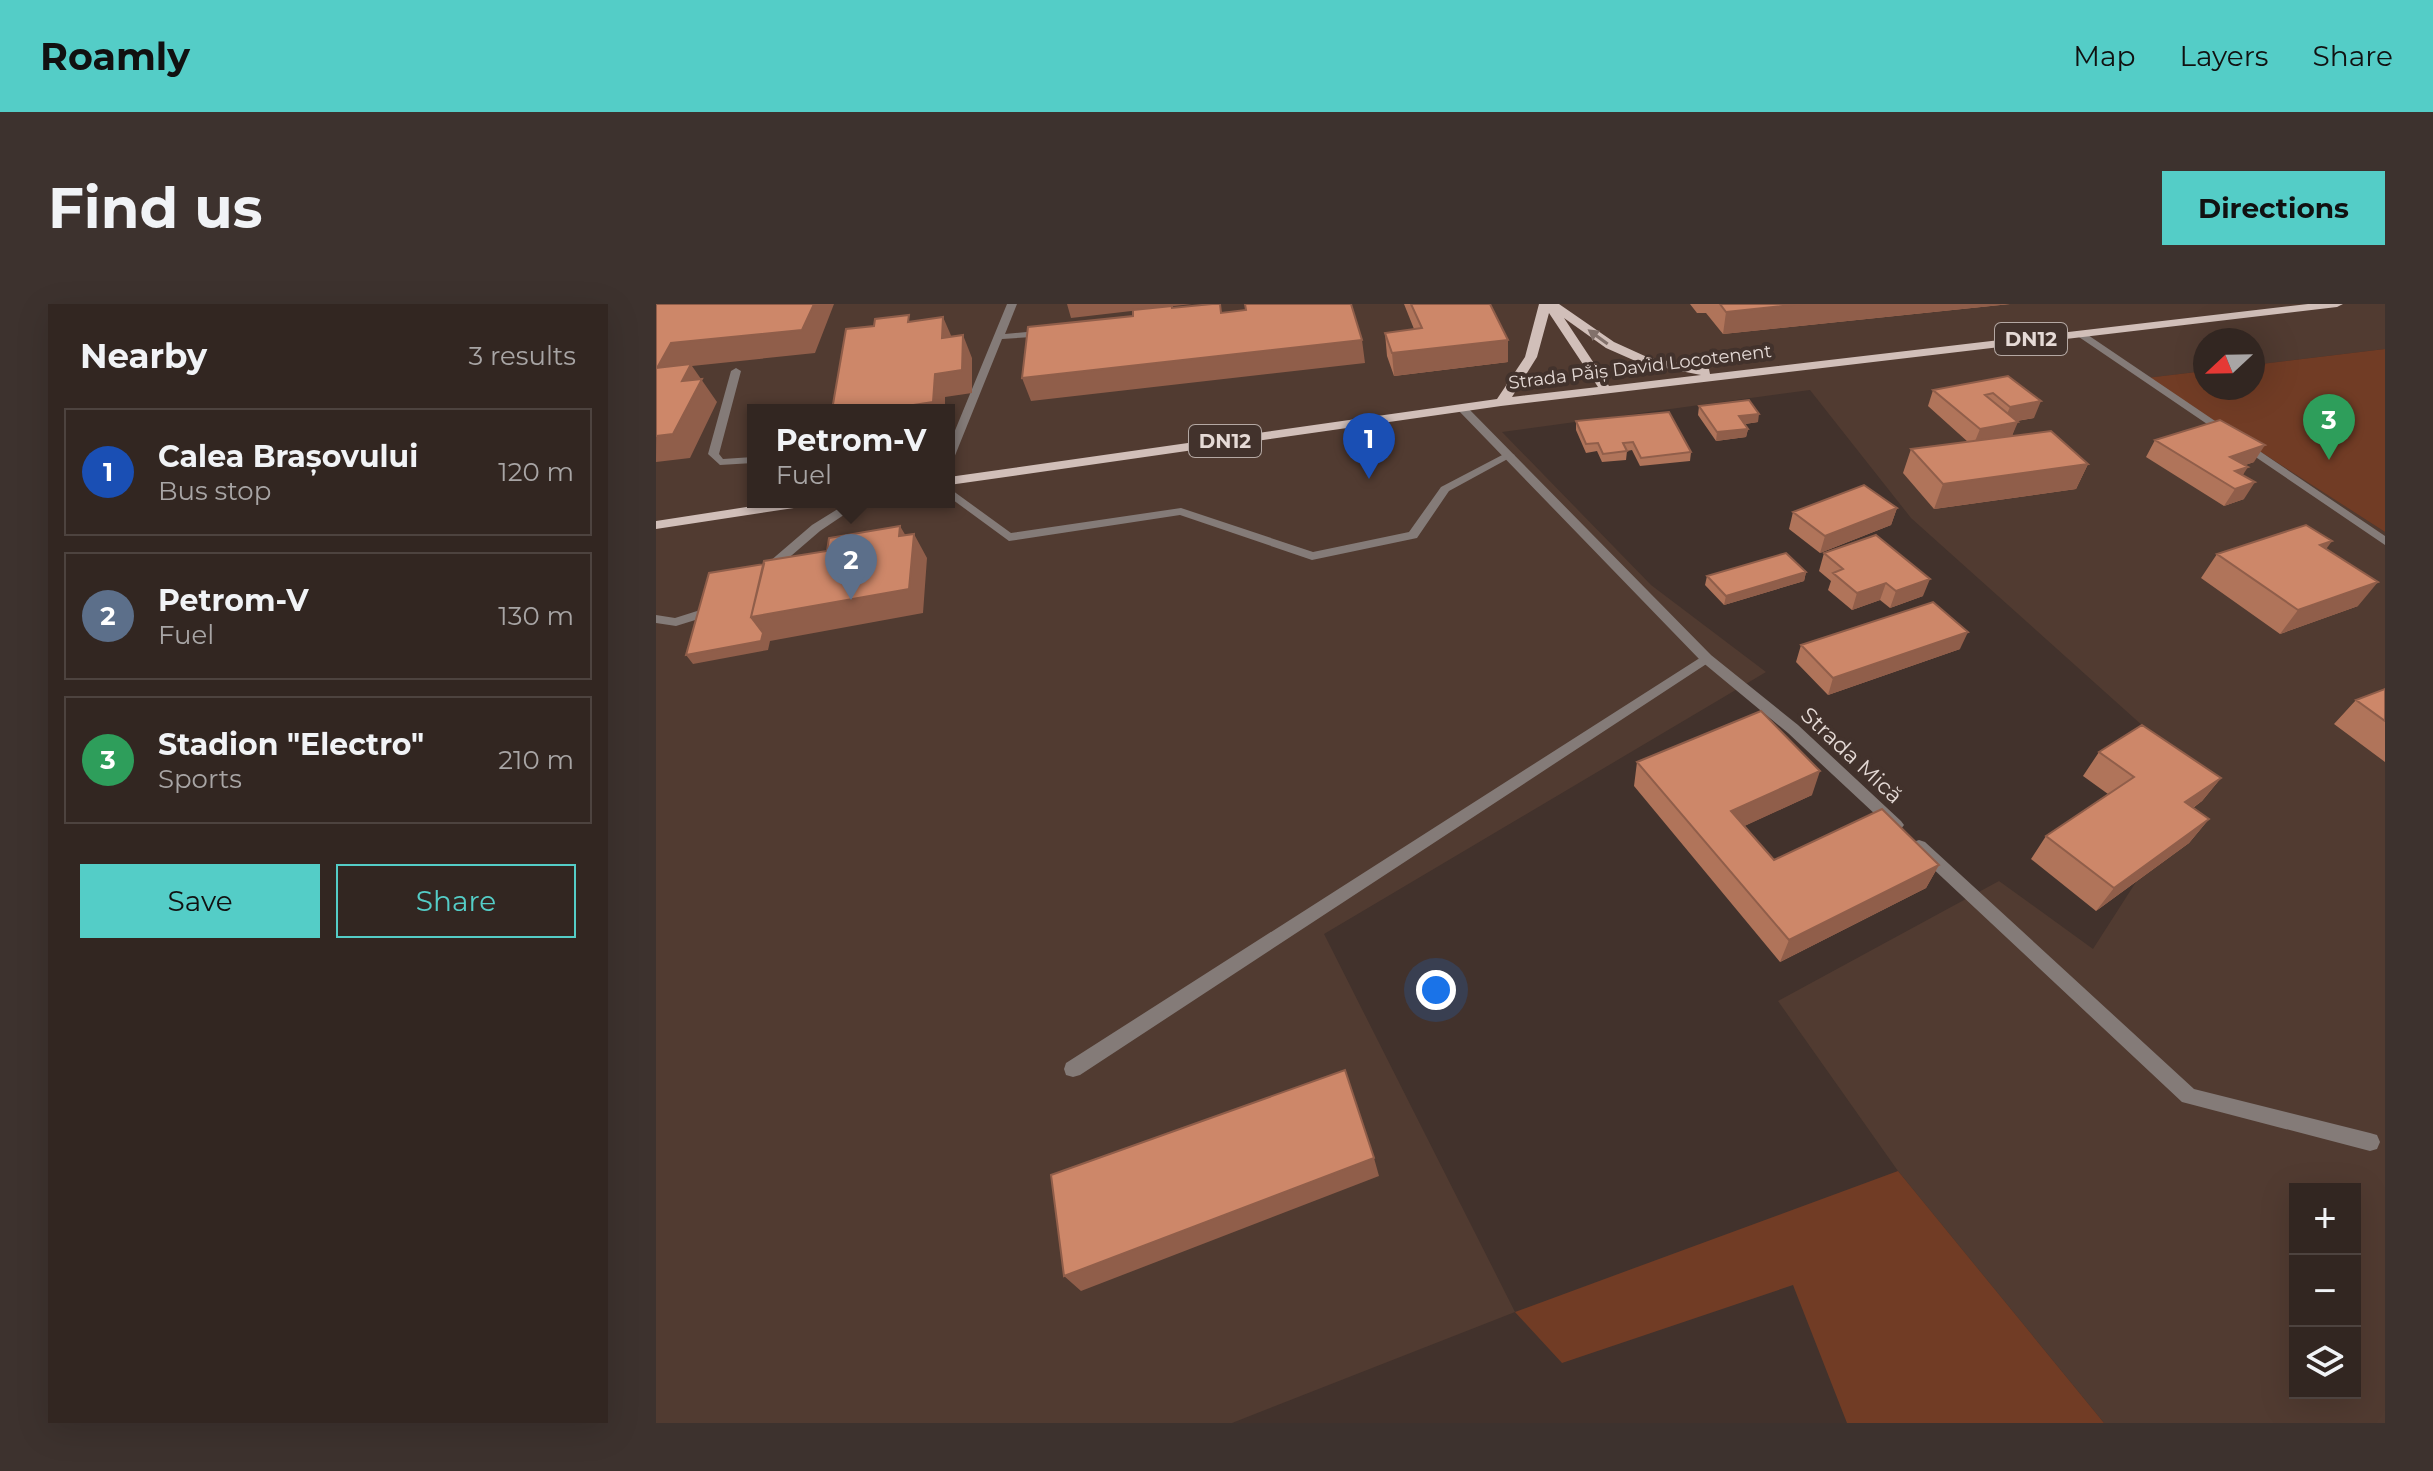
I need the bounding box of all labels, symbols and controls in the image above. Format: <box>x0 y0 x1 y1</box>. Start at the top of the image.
text: Roamly <box>40 33 190 80</box>
text: Map <box>2073 39 2136 73</box>
text: Layers <box>2180 39 2269 73</box>
text: Share <box>2313 39 2393 73</box>
button: Directions <box>2162 171 2385 245</box>
text: Find us <box>48 174 262 242</box>
road number: DN12 <box>1995 323 2067 355</box>
north arrow <box>2193 328 2265 400</box>
one-way arrow <box>1588 330 1609 345</box>
text: Nearby <box>80 335 207 377</box>
text: 3 results <box>469 340 576 372</box>
street label: Strada Păiș David Locotenent <box>1507 340 1773 395</box>
pin: 3 <box>2303 394 2355 460</box>
popup <box>747 404 955 508</box>
pin: 1 <box>1343 413 1395 479</box>
text: Petrom-V <box>776 422 926 459</box>
road number: DN12 <box>1189 425 1261 457</box>
text: Calea Brașovului <box>158 438 418 475</box>
text: 1 <box>103 456 113 488</box>
text: 120 m <box>498 456 574 488</box>
text: Fuel <box>776 459 832 491</box>
text: Bus stop <box>158 475 271 507</box>
pin: 2 <box>825 534 877 600</box>
text: Petrom-V <box>158 582 309 619</box>
text: 2 <box>100 600 116 632</box>
text: 130 m <box>498 600 574 632</box>
text: Fuel <box>158 619 214 651</box>
street label: Strada Mică <box>1795 701 1908 809</box>
text: Stadion "Electro" <box>158 726 424 763</box>
text: 3 <box>100 744 116 776</box>
text: 210 m <box>498 744 574 776</box>
text: Sports <box>158 763 242 795</box>
button: Save <box>80 864 320 938</box>
button: Share <box>336 864 576 938</box>
your location <box>1416 970 1456 1010</box>
map controls <box>2289 1183 2361 1399</box>
button: + <box>2289 1183 2361 1255</box>
button: − <box>2289 1255 2361 1327</box>
button: layers <box>2289 1327 2361 1399</box>

